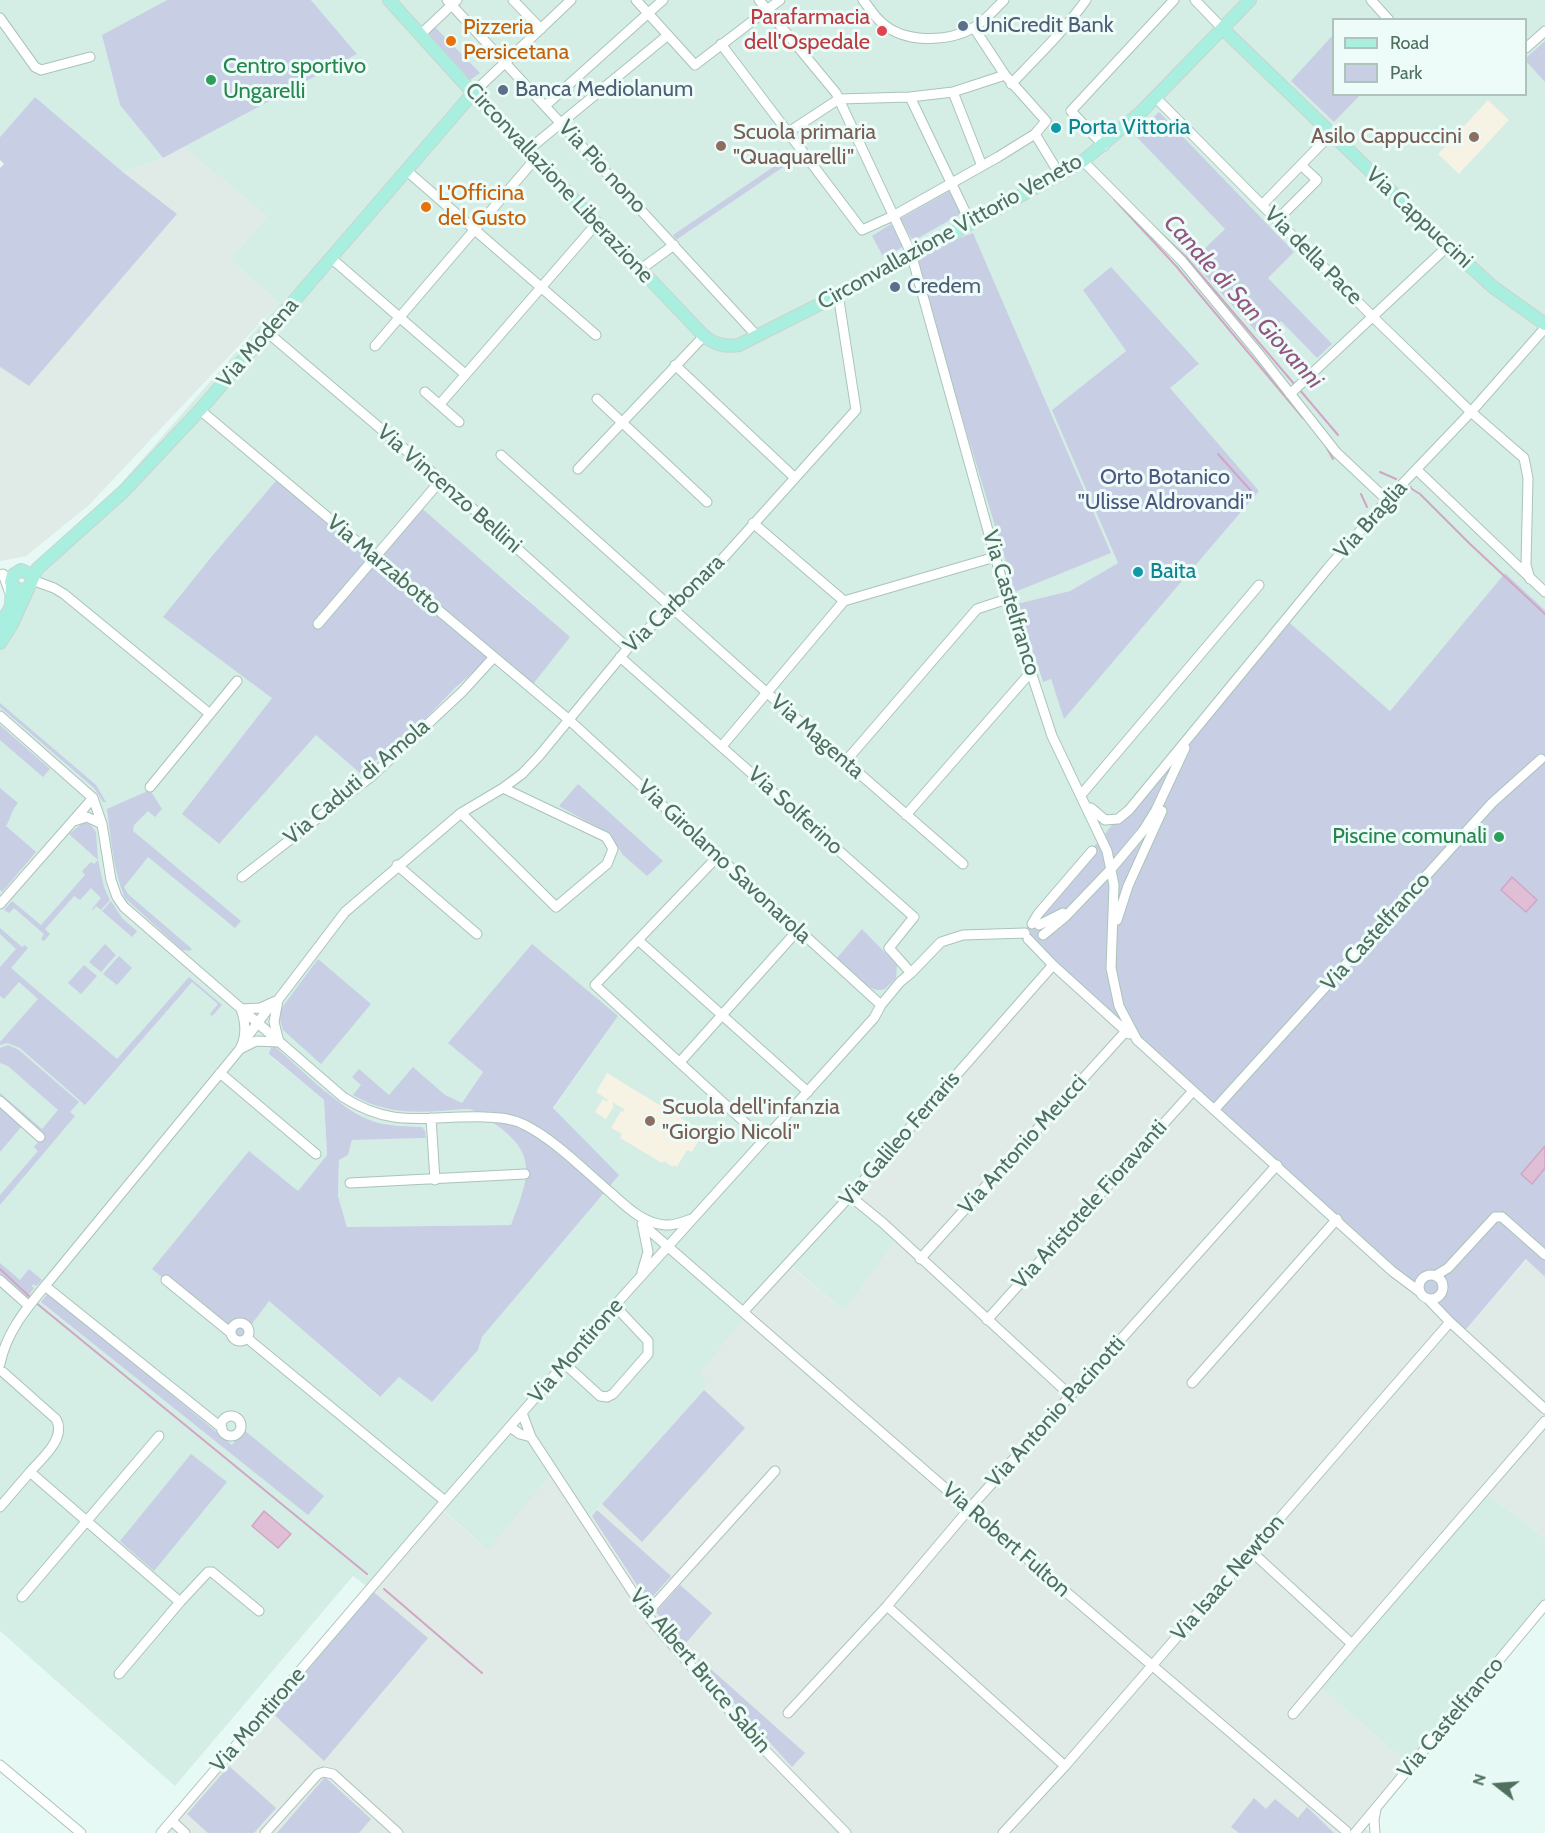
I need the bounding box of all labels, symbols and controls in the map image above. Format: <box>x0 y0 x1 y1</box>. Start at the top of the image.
place label: Parafarmacia dell'Ospedale <box>744 5 870 56</box>
place label: UniCredit Bank <box>975 13 1114 39</box>
place label: Pizzeria Persicetana <box>463 15 569 66</box>
legend <box>1332 18 1527 96</box>
marker: UniCredit Bank <box>956 19 970 33</box>
marker: Parafarmacia dell'Ospedale <box>875 24 889 38</box>
text: Road <box>1390 32 1429 54</box>
marker: Pizzeria Persicetana <box>444 34 458 48</box>
place label: Centro sportivo Ungarelli <box>223 54 366 106</box>
text: Park <box>1390 62 1422 84</box>
marker: Centro sportivo Ungarelli <box>204 73 218 87</box>
street label: Circonvallazione Liberazione <box>459 77 659 289</box>
place label: Banca Mediolanum <box>515 77 693 103</box>
marker: Banca Mediolanum <box>496 83 510 97</box>
street label: Via Pio nono <box>552 115 652 219</box>
place label: Porta Vittoria <box>1068 115 1190 141</box>
place label: Scuola primaria "Quaquarelli" <box>733 120 876 172</box>
marker: Porta Vittoria <box>1049 121 1063 135</box>
place label: Asilo Cappuccini <box>1311 124 1462 150</box>
marker: Asilo Cappuccini <box>1467 130 1481 144</box>
marker: Scuola primaria "Quaquarelli" <box>714 139 728 153</box>
street label: Circonvallazione Vittorio Veneto <box>813 148 1087 316</box>
street label: Via Cappuccini <box>1360 162 1478 274</box>
place label: L'Officina del Gusto <box>438 181 526 232</box>
marker: L'Officina del Gusto <box>419 200 433 214</box>
street label: Via della Pace <box>1258 201 1368 311</box>
water label: Canale di San Giovanni <box>1157 209 1329 395</box>
place label: Credem <box>907 274 981 300</box>
marker: Credem <box>888 280 902 294</box>
street label: Via Modena <box>212 293 304 393</box>
street label: Via Vincenzo Bellini <box>371 419 527 559</box>
park label: Orto Botanico "Ulisse Aldrovandi" <box>1078 465 1252 516</box>
street label: Via Braglia <box>1329 475 1413 565</box>
street label: Via Marzabotto <box>321 509 447 621</box>
street label: Via Castelfranco <box>976 527 1046 679</box>
street label: Via Carbonara <box>618 549 730 659</box>
place label: Baita <box>1150 559 1196 585</box>
marker: Baita <box>1131 565 1145 579</box>
street label: Via Magenta <box>765 689 869 785</box>
street label: Via Caduti di Amola <box>279 713 435 851</box>
street label: Via Solferino <box>742 761 848 861</box>
street label: Via Girolamo Savonarola <box>632 775 816 949</box>
place label: Piscine comunali <box>1332 824 1487 850</box>
marker: Piscine comunali <box>1492 830 1506 844</box>
street label: Via Castelfranco <box>1316 867 1436 997</box>
street label: Via Galileo Ferraris <box>834 1066 966 1212</box>
street label: Via Antonio Meucci <box>953 1070 1093 1220</box>
place label: Scuola dell'infanzia "Giorgio Nicoli" <box>662 1095 840 1146</box>
marker: Scuola dell'infanzia "Giorgio Nicoli" <box>643 1114 657 1128</box>
street label: Via Aristotele Fioravanti <box>1007 1115 1173 1295</box>
street label: Via Montirone <box>523 1293 629 1409</box>
street label: Via Antonio Pacinotti <box>981 1331 1131 1493</box>
street label: Via Robert Fulton <box>936 1477 1076 1603</box>
street label: Via Isaac Newton <box>1166 1509 1290 1647</box>
street label: Via Albert Bruce Sabin <box>624 1584 776 1758</box>
street label: Via Castelfranco <box>1393 1652 1509 1784</box>
street label: Via Montirone <box>205 1662 311 1778</box>
north arrow <box>1467 1755 1527 1815</box>
text: N <box>1469 1771 1490 1788</box>

